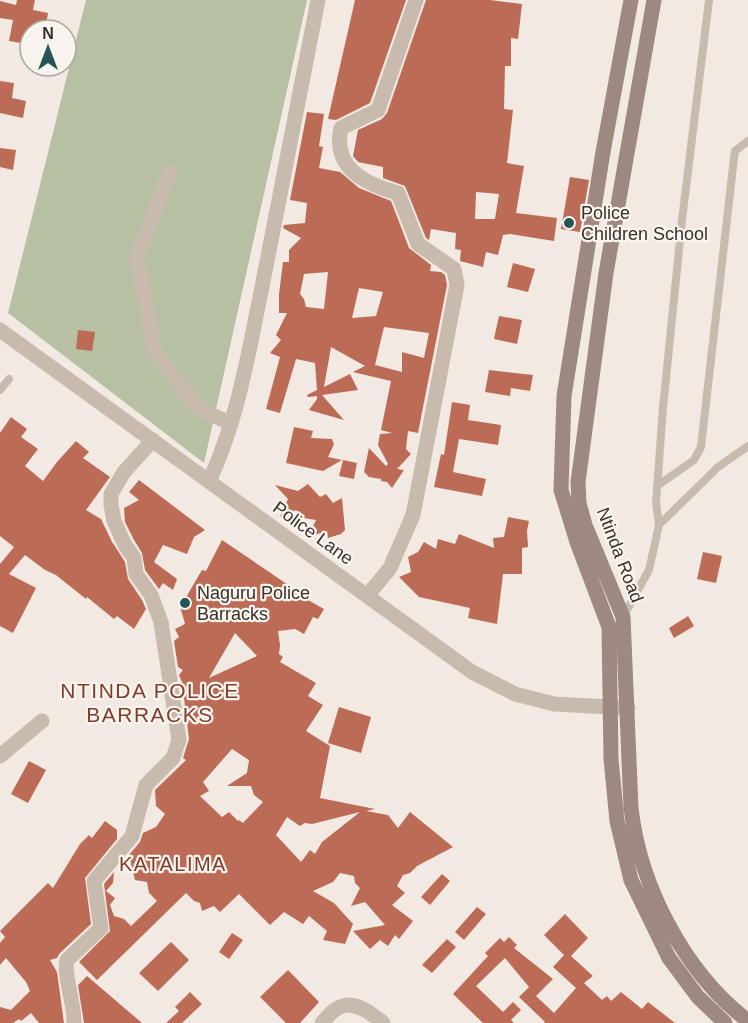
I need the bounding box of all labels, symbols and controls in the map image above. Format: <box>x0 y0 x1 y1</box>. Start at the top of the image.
north arrow <box>18 18 78 78</box>
text: N <box>42 25 54 42</box>
place label: Police Children School <box>581 203 708 244</box>
marker: Police Children School <box>562 216 576 230</box>
street label: Police Lane <box>269 497 357 569</box>
street label: Ntinda Road <box>593 505 647 605</box>
place label: Naguru Police Barracks <box>197 583 310 624</box>
marker: Naguru Police Barracks <box>178 596 192 610</box>
district label: NTINDA POLICE BARRACKS <box>60 679 240 726</box>
district label: KATALIMA <box>119 853 227 875</box>

